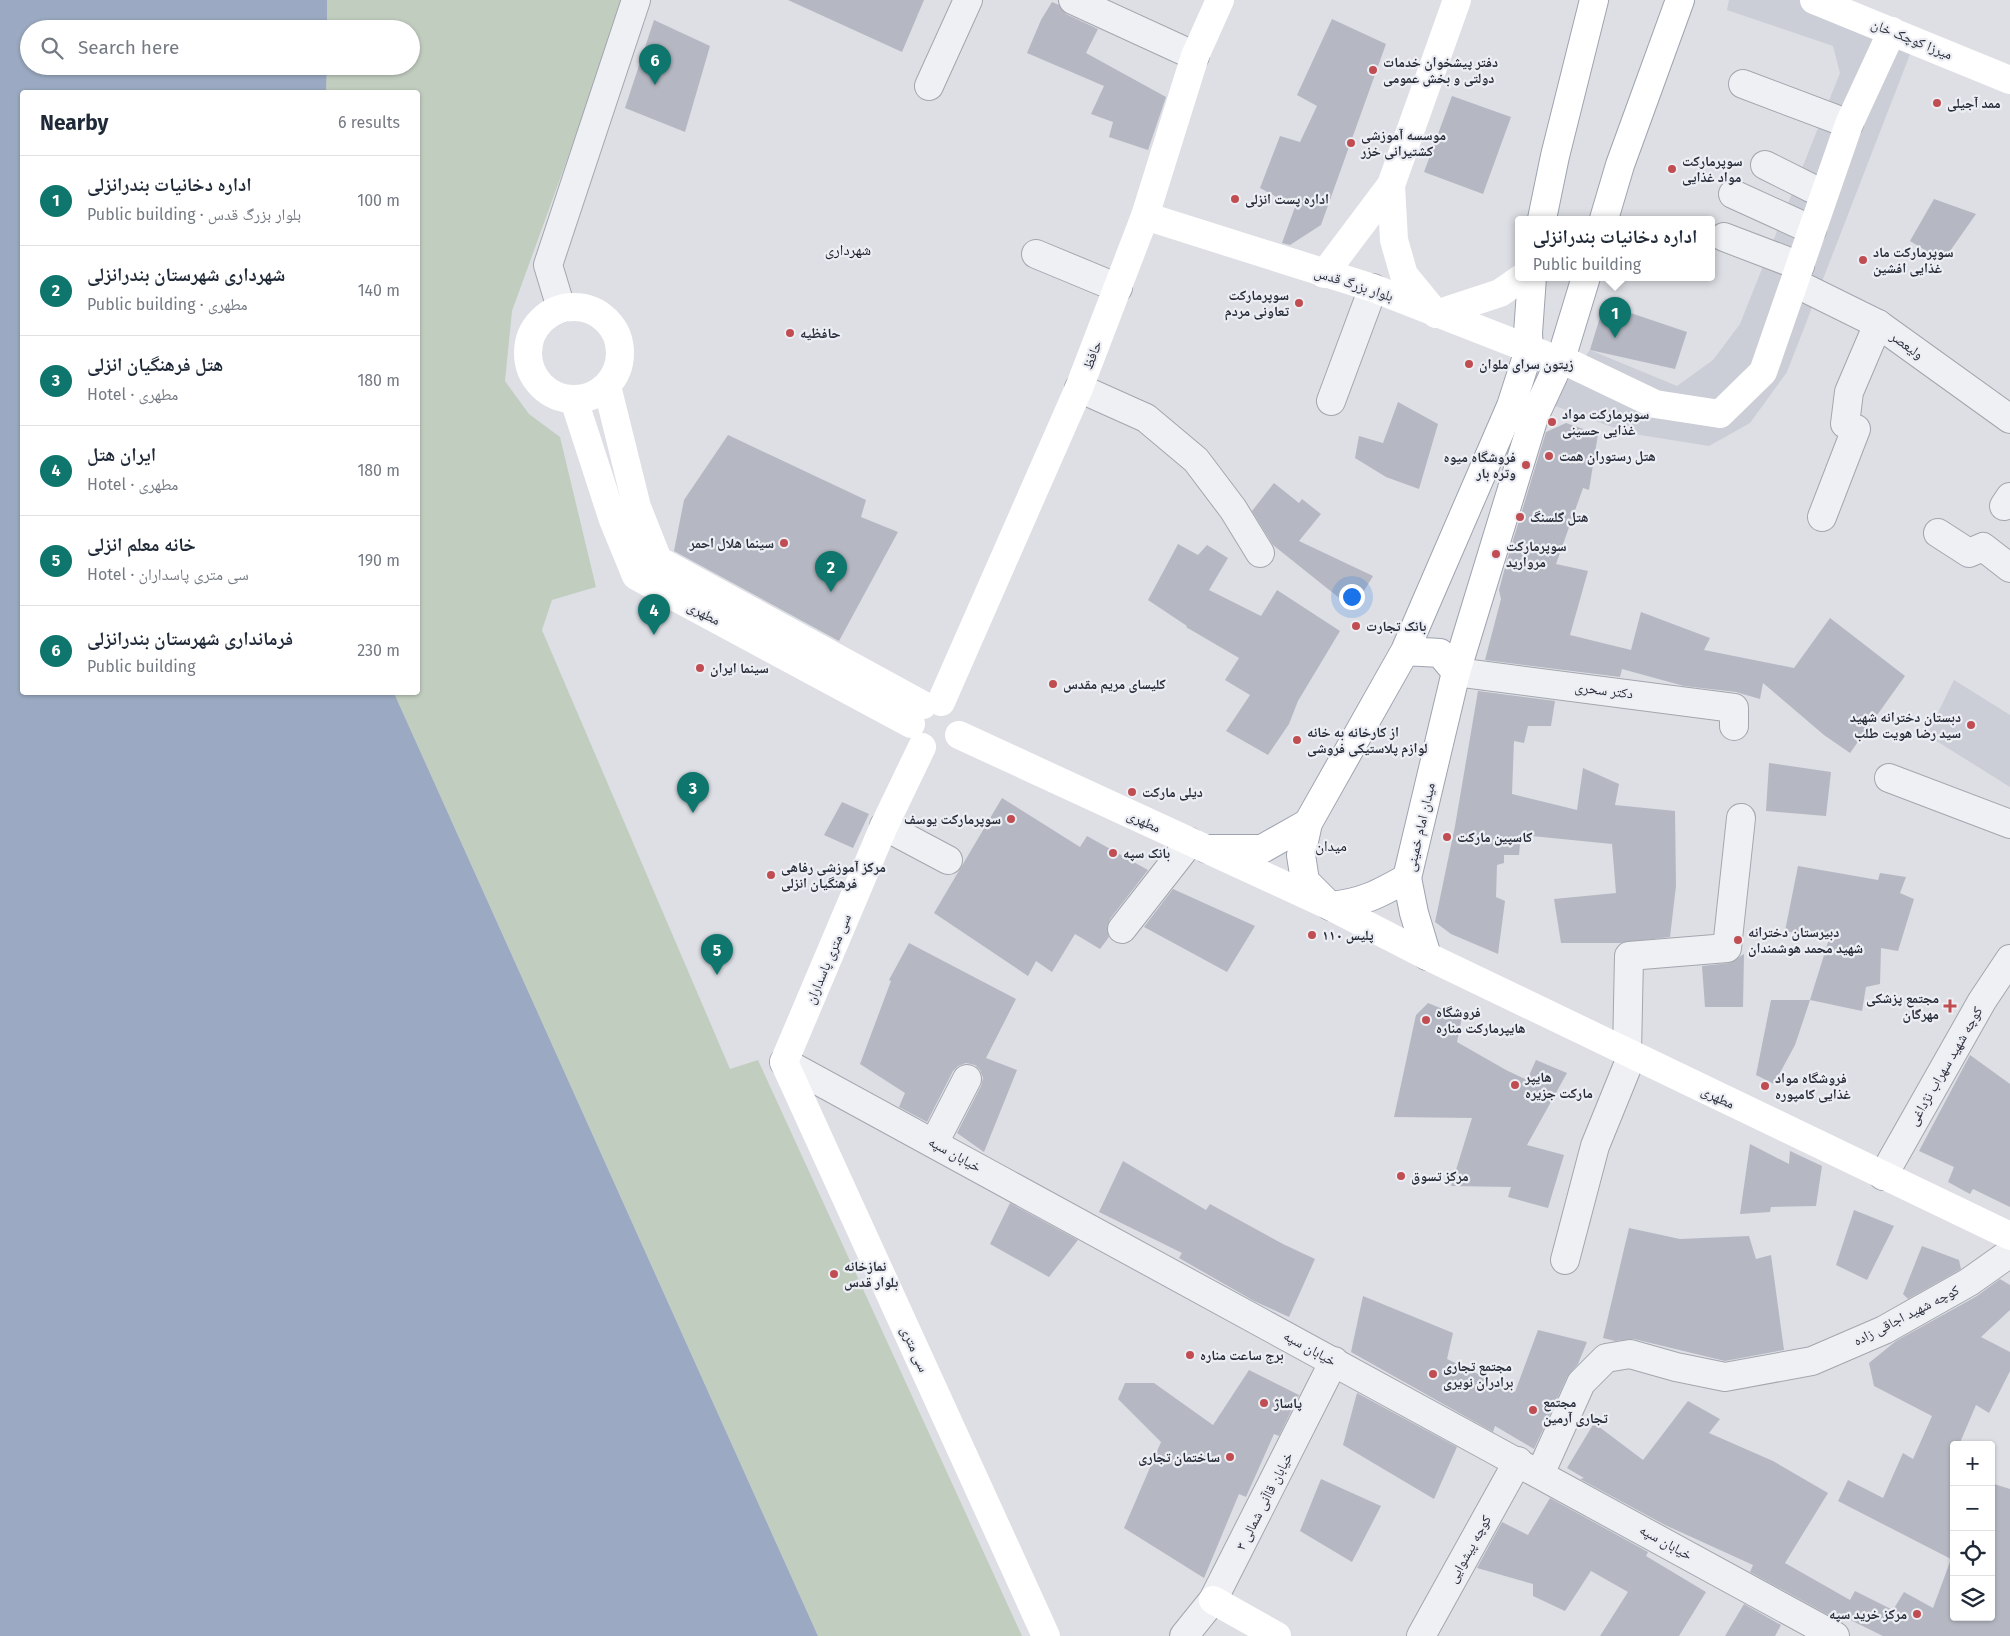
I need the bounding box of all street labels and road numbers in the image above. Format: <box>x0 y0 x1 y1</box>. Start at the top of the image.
street label: میرزا کوچک خان <box>1869 15 1955 63</box>
street label: بلوار بزرگ قدس <box>1312 264 1395 305</box>
street label: ولیعصر <box>1886 327 1927 363</box>
street label: حافظ <box>1079 338 1106 372</box>
street label: مطهری <box>684 598 723 629</box>
street label: دکتر سحری <box>1574 678 1634 703</box>
street label: میدان امام خمینی <box>1402 781 1440 873</box>
street label: مطهری <box>1124 806 1163 837</box>
street label: سی متری پاسداران <box>802 911 855 1007</box>
street label: کوچه شهید سهراب نژداغی <box>1904 1004 1987 1129</box>
street label: مطهری <box>1698 1082 1737 1113</box>
street label: خیابان سپه <box>925 1133 984 1176</box>
street label: کوچه شهید اجاقی زاده <box>1850 1281 1962 1349</box>
street label: سی متری <box>897 1324 932 1375</box>
street label: خیابان سپه <box>1280 1327 1339 1370</box>
street label: خیابان قاآنی شمالی ۳ <box>1232 1449 1297 1553</box>
street label: کوچه پیشوایی <box>1444 1512 1495 1586</box>
street label: خیابان سپه <box>1636 1521 1695 1564</box>

